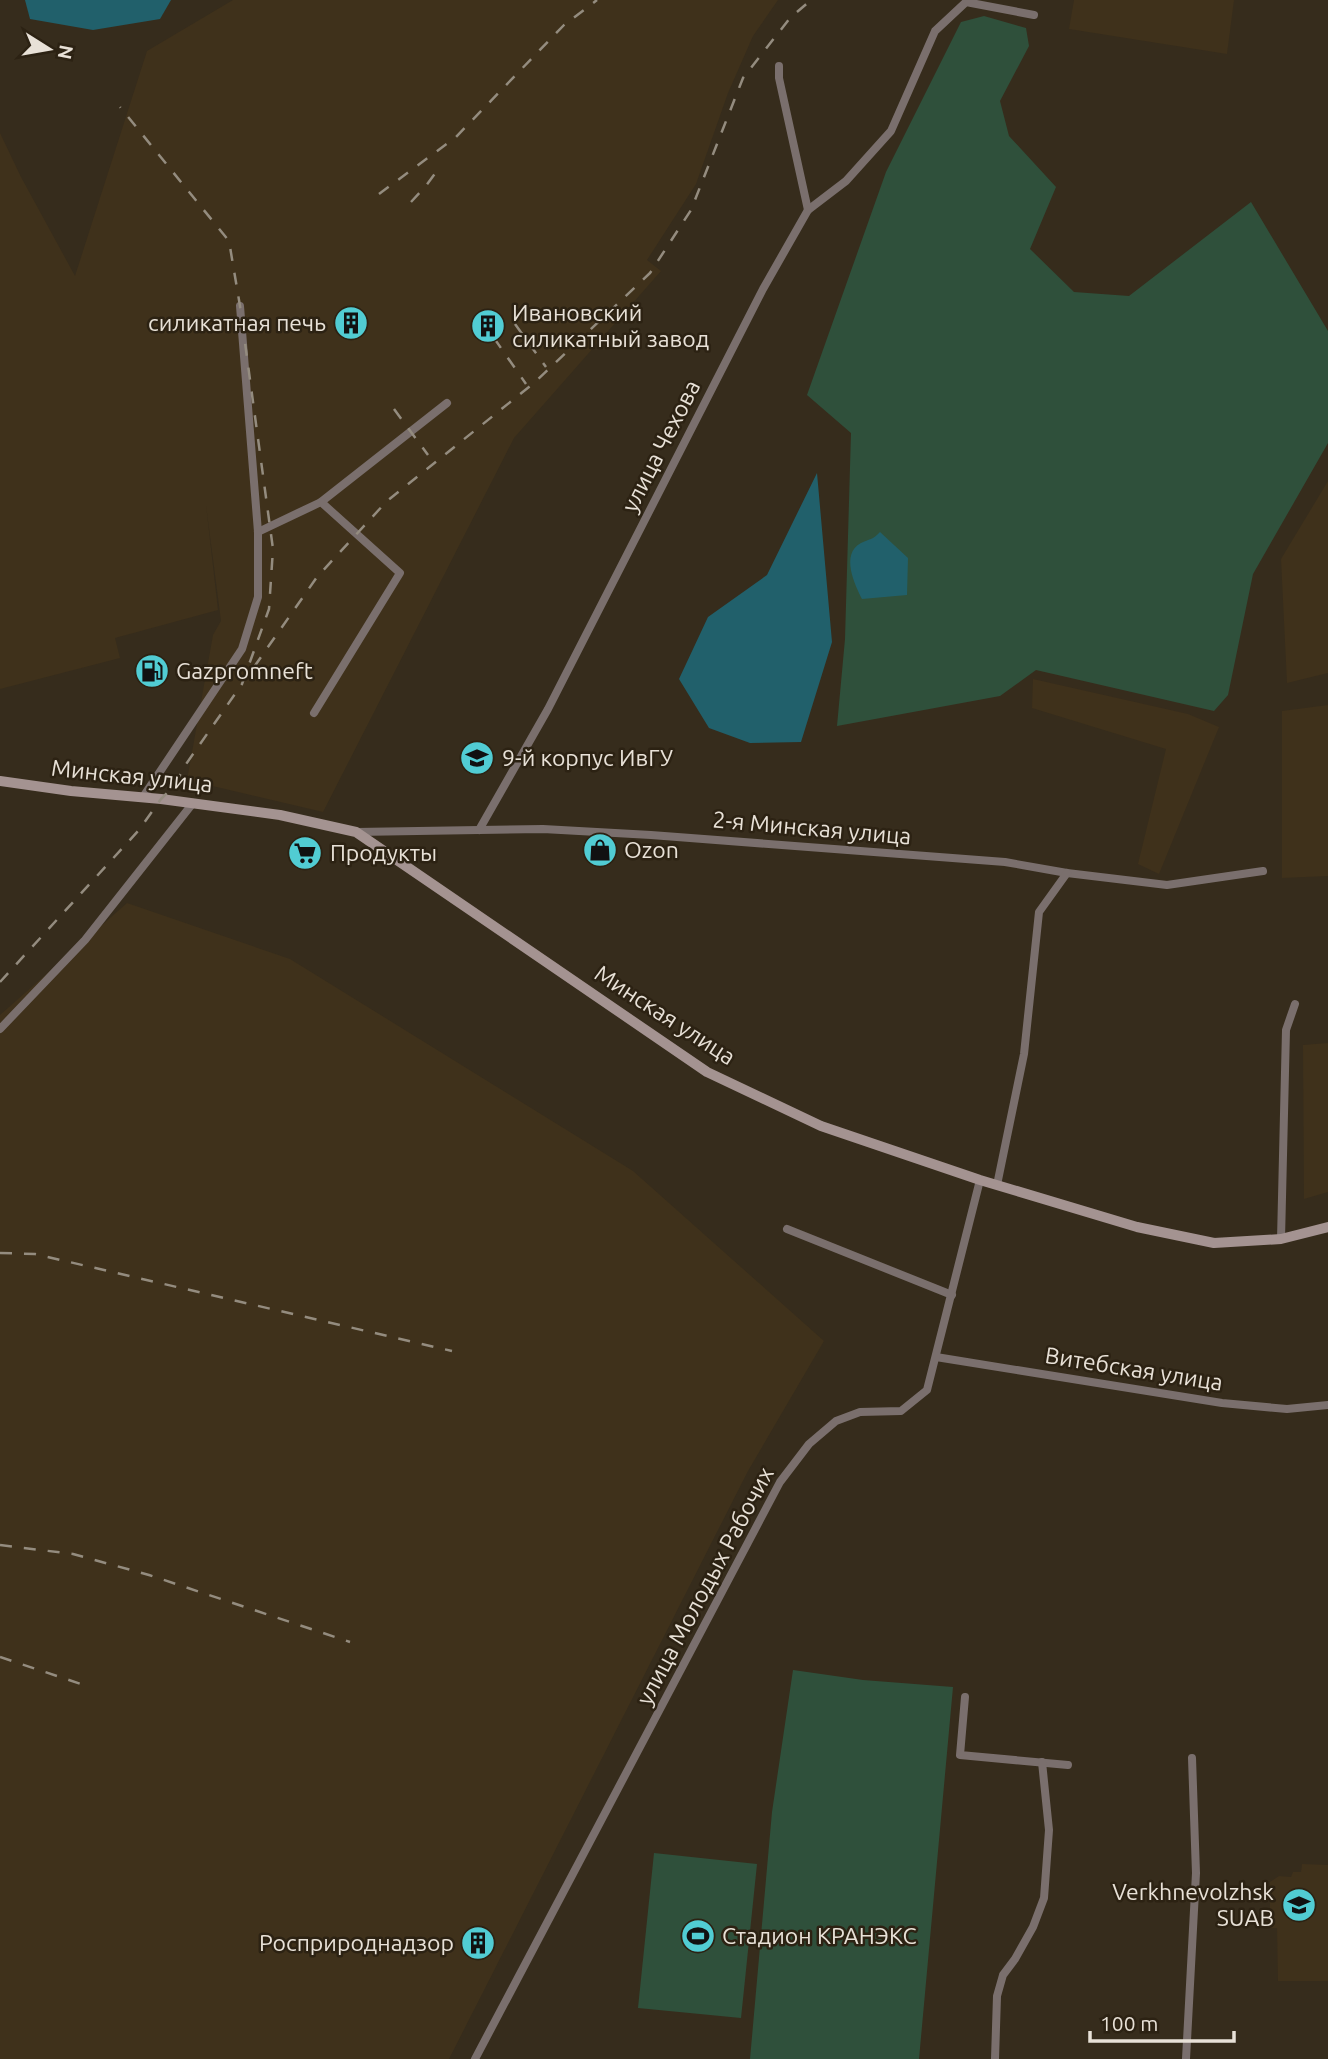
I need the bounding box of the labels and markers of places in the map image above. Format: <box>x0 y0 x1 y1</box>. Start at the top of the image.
place label: Ивановский силикатный завод <box>512 300 709 351</box>
building icon: силикатная печь <box>332 304 370 342</box>
building icon: Ивановский силикатный завод <box>469 307 507 345</box>
place label: силикатная печь <box>148 310 326 335</box>
fuel station icon: Gazpromneft <box>133 652 171 690</box>
place label: Gazpromneft <box>176 658 313 683</box>
school or university icon: 9-й корпус ИвГУ <box>458 739 496 777</box>
place label: 9-й корпус ИвГУ <box>502 745 673 770</box>
shop icon: Ozon <box>581 831 619 869</box>
supermarket icon: Продукты <box>286 834 324 872</box>
place label: Ozon <box>624 837 679 862</box>
place label: Продукты <box>330 840 437 865</box>
place label: Verkhnevolzhsk SUAB <box>1112 1879 1274 1930</box>
school or university icon: Verkhnevolzhsk SUAB <box>1280 1886 1318 1924</box>
sports icon: Стадион КРАНЭКС <box>679 1917 717 1955</box>
place label: Стадион КРАНЭКС <box>722 1923 917 1948</box>
building icon: Росприроднадзор <box>459 1924 497 1962</box>
place label: Росприроднадзор <box>259 1930 454 1955</box>

